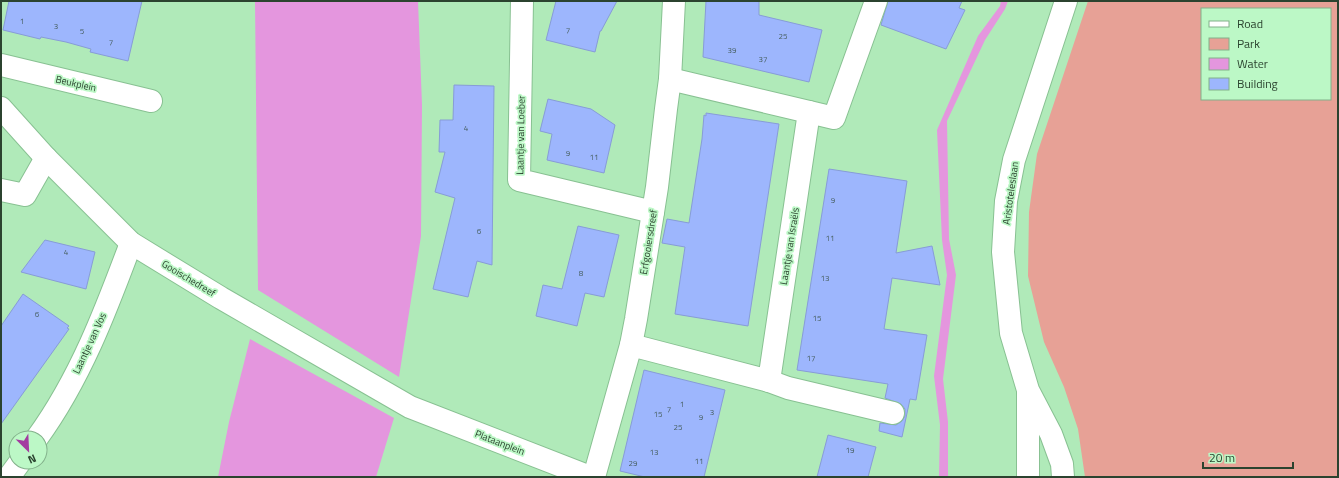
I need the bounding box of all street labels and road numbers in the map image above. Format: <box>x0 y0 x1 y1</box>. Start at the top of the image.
street label: Beukplein <box>54 72 98 95</box>
street label: Laantje van Loeber <box>512 95 529 175</box>
street label: Aristoteleslaan <box>999 161 1022 225</box>
street label: Laantje van Israëls <box>776 206 803 286</box>
street label: Erfgooiersdreef <box>636 208 661 276</box>
street label: Gooischedreef <box>159 256 219 301</box>
street label: Laantje van Vos <box>69 310 110 376</box>
street label: Plataanplein <box>473 426 527 459</box>

